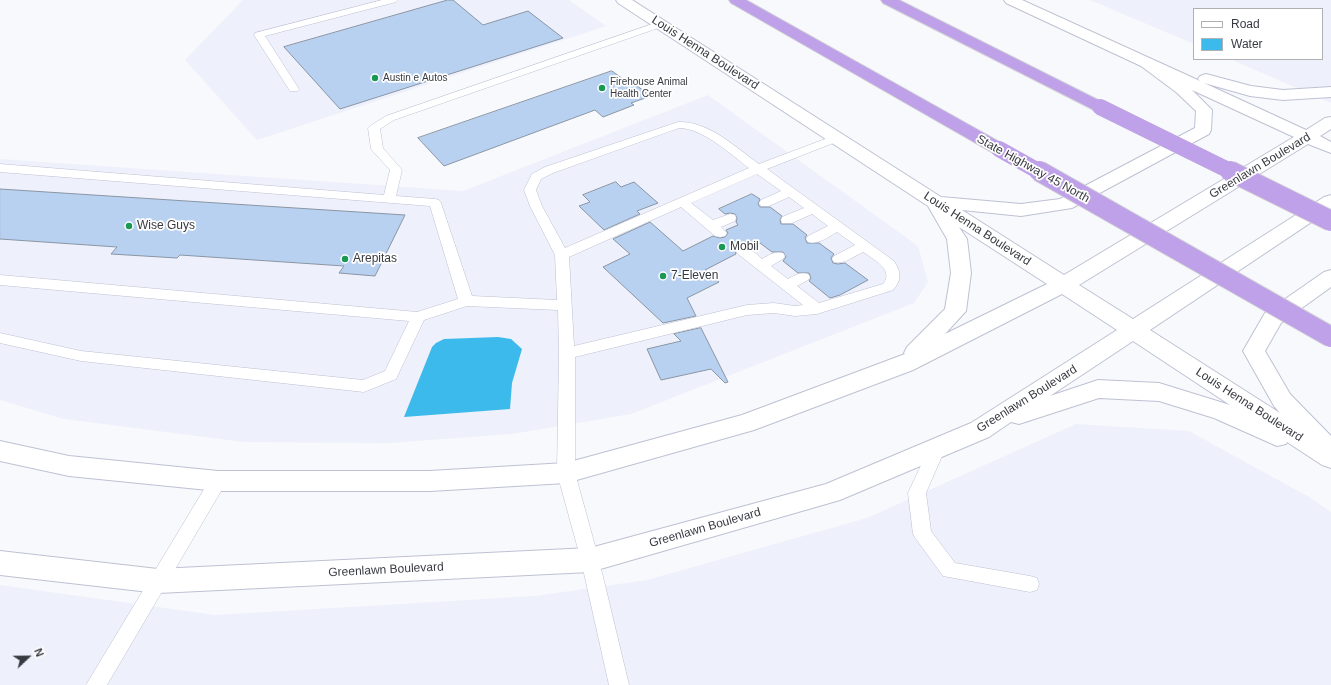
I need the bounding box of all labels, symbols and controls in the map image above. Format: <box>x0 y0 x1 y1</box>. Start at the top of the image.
legend <box>1193 8 1323 60</box>
street label: Louis Henna Boulevard <box>649 13 761 93</box>
text: Road <box>1231 17 1260 31</box>
text: Water <box>1231 37 1263 51</box>
place label: Austin e Autos <box>383 72 447 84</box>
marker: Austin e Autos <box>370 73 380 83</box>
place label: Firehouse Animal Health Center <box>610 76 688 100</box>
marker: Firehouse Animal Health Center <box>597 83 607 93</box>
street label: Greenlawn Boulevard <box>1207 130 1313 202</box>
street label: State Highway 45 North <box>974 132 1092 206</box>
street label: Louis Henna Boulevard <box>921 189 1033 269</box>
place label: Wise Guys <box>137 219 195 233</box>
marker: Wise Guys <box>124 221 134 231</box>
place label: Mobil <box>730 240 759 254</box>
marker: Mobil <box>717 242 727 252</box>
place label: Arepitas <box>353 252 397 266</box>
marker: Arepitas <box>340 254 350 264</box>
place label: 7-Eleven <box>671 269 718 283</box>
marker: 7-Eleven <box>658 271 668 281</box>
street label: Greenlawn Boulevard <box>974 362 1080 436</box>
street label: Louis Henna Boulevard <box>1193 365 1305 445</box>
street label: Greenlawn Boulevard <box>648 505 762 551</box>
street label: Greenlawn Boulevard <box>328 560 444 580</box>
north arrow <box>8 637 48 677</box>
text: N <box>32 647 46 658</box>

